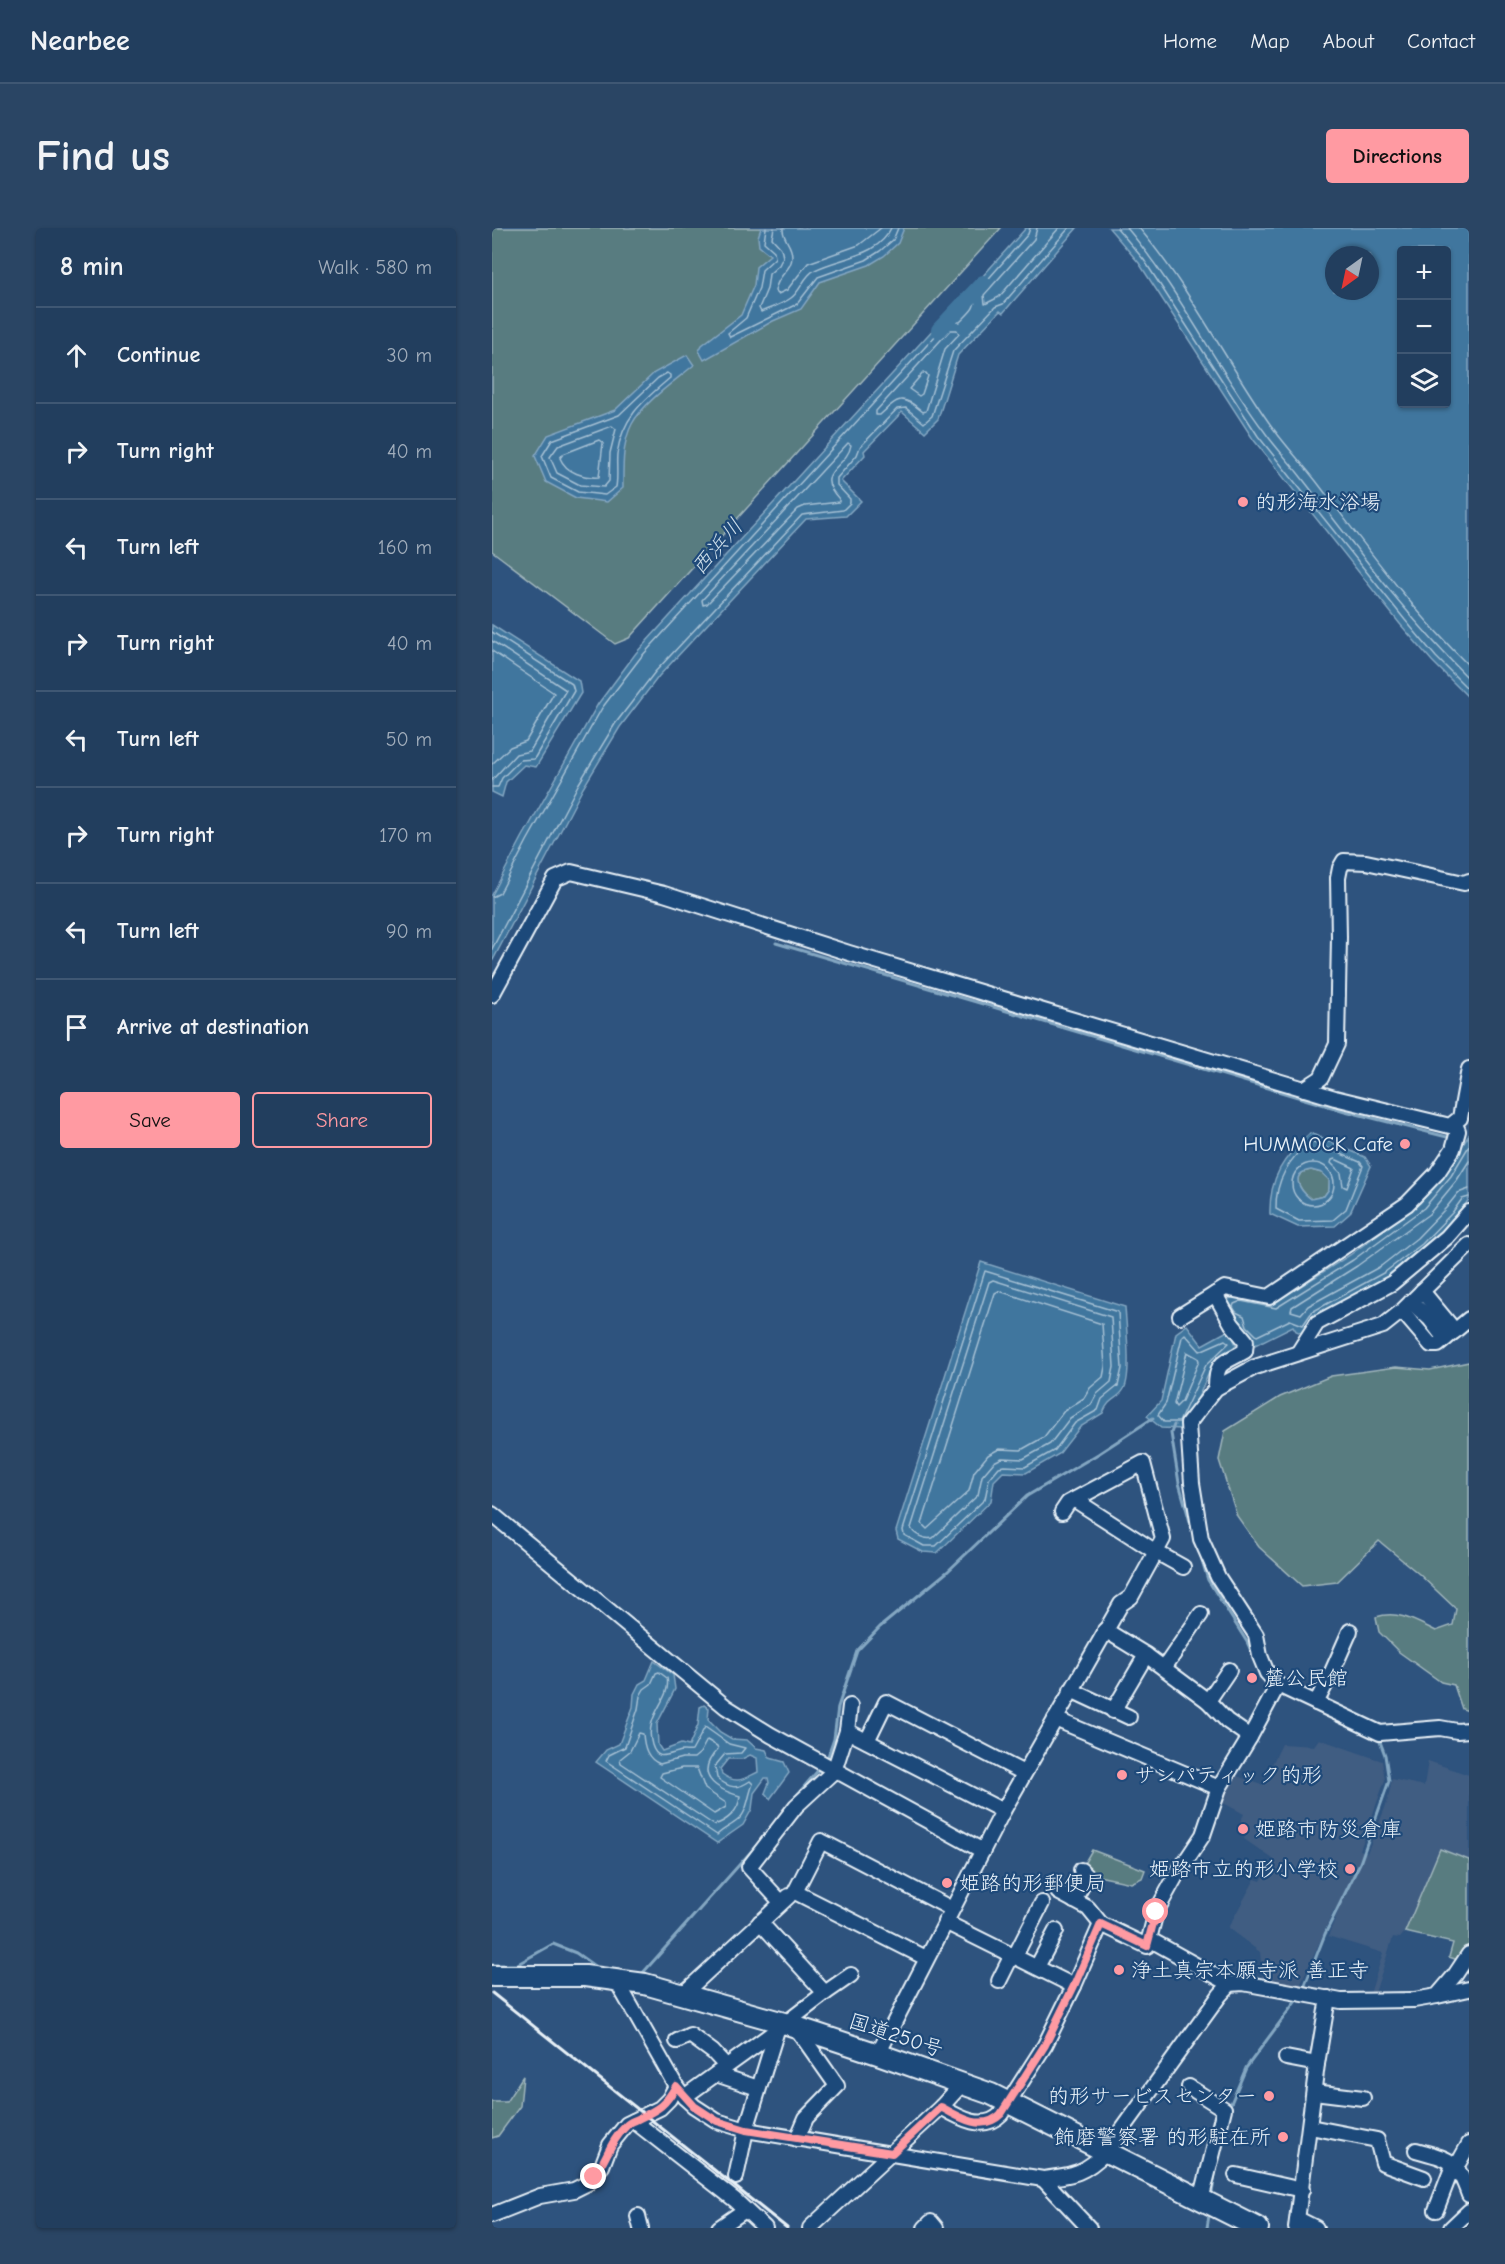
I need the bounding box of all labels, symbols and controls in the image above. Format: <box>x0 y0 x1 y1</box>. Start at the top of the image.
text: Nearbee <box>30 25 130 57</box>
text: Home <box>1163 29 1217 53</box>
text: Map <box>1250 29 1290 53</box>
text: About <box>1323 29 1374 53</box>
text: Contact <box>1407 29 1475 53</box>
button: Directions <box>1326 129 1469 183</box>
text: Find us <box>36 132 170 181</box>
north arrow <box>1325 246 1379 300</box>
map controls <box>1397 246 1451 408</box>
button: + <box>1397 246 1451 300</box>
text: 8 min <box>60 252 124 282</box>
text: Walk · 580 m <box>318 256 432 279</box>
button: − <box>1397 300 1451 354</box>
icon: ahead <box>60 339 93 372</box>
text: Continue <box>117 342 200 368</box>
text: 30 m <box>386 344 432 367</box>
button: layers <box>1397 354 1451 408</box>
icon: right <box>60 435 93 468</box>
text: Turn right <box>117 438 214 464</box>
text: 40 m <box>387 440 432 463</box>
place label: 的形海水浴場 <box>1255 490 1381 514</box>
marker: 的形海水浴場 <box>1236 495 1250 509</box>
water label: 西浜川 <box>686 514 748 580</box>
icon: left <box>60 531 93 564</box>
text: Turn left <box>117 534 199 560</box>
text: 160 m <box>378 536 432 559</box>
icon: right <box>60 627 93 660</box>
text: Turn right <box>117 630 214 656</box>
text: 40 m <box>387 632 432 655</box>
icon: left <box>60 723 93 756</box>
text: Turn left <box>117 726 199 752</box>
text: 50 m <box>386 728 432 751</box>
icon: right <box>60 819 93 852</box>
text: Turn right <box>117 822 214 848</box>
text: 170 m <box>379 824 432 847</box>
icon: left <box>60 915 93 948</box>
text: Turn left <box>117 918 199 944</box>
text: 90 m <box>386 920 432 943</box>
icon: arrive <box>60 1011 93 1044</box>
text: Arrive at destination <box>117 1014 309 1040</box>
button: Save <box>60 1092 240 1148</box>
button: Share <box>252 1092 432 1148</box>
place label: HUMMOCK Cafe <box>1243 1132 1393 1156</box>
marker: HUMMOCK Cafe <box>1398 1137 1412 1151</box>
place label: 麓公民館 <box>1264 1666 1348 1690</box>
marker: 麓公民館 <box>1245 1671 1259 1685</box>
place label: サンパティック的形 <box>1134 1763 1322 1787</box>
marker: サンパティック的形 <box>1115 1768 1129 1782</box>
place label: 姫路市防災倉庫 <box>1255 1817 1402 1841</box>
marker: 姫路市防災倉庫 <box>1236 1822 1250 1836</box>
place label: 姫路市立的形小学校 <box>1149 1857 1338 1881</box>
marker: 姫路市立的形小学校 <box>1343 1862 1357 1876</box>
place label: 姫路的形郵便局 <box>959 1871 1106 1895</box>
marker: 姫路的形郵便局 <box>940 1876 954 1890</box>
route start <box>1142 1898 1168 1924</box>
place label: 浄土真宗本願寺派 善正寺 <box>1131 1958 1369 1982</box>
marker: 浄土真宗本願寺派 善正寺 <box>1112 1963 1126 1977</box>
street label: 国道250号 <box>846 2008 946 2062</box>
place label: 的形サービスセンター <box>1048 2084 1257 2108</box>
marker: 的形サービスセンター <box>1262 2089 1276 2103</box>
place label: 飾磨警察署 的形駐在所 <box>1054 2125 1271 2149</box>
marker: 飾磨警察署 的形駐在所 <box>1276 2130 1290 2144</box>
route end <box>580 2163 606 2189</box>

